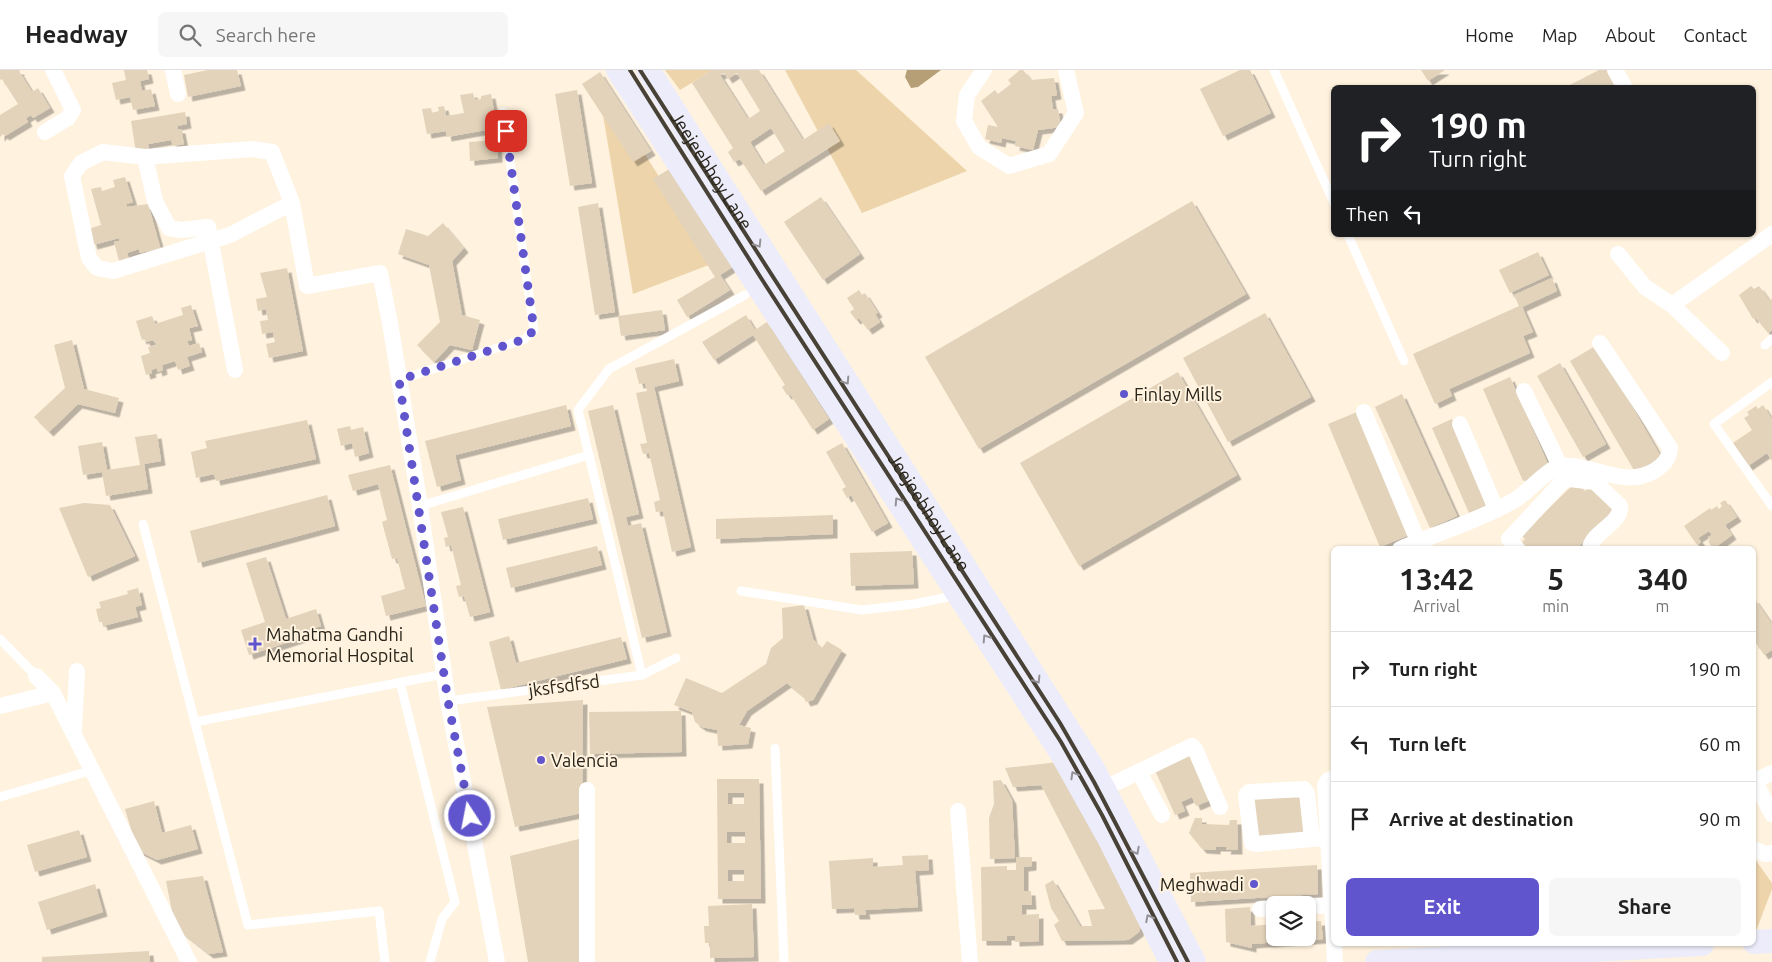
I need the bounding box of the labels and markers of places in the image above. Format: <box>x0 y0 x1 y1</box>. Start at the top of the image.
pin <box>485 110 527 152</box>
place label: Finlay Mills <box>1134 384 1222 404</box>
marker: Finlay Mills <box>1118 388 1130 400</box>
place label: Mahatma Gandhi Memorial Hospital <box>266 624 414 665</box>
marker: Mahatma Gandhi Memorial Hospital <box>248 637 262 651</box>
place label: Valencia <box>551 750 618 770</box>
marker: Valencia <box>535 754 547 766</box>
place label: Meghwadi <box>1160 874 1244 894</box>
marker: Meghwadi <box>1248 878 1260 890</box>

